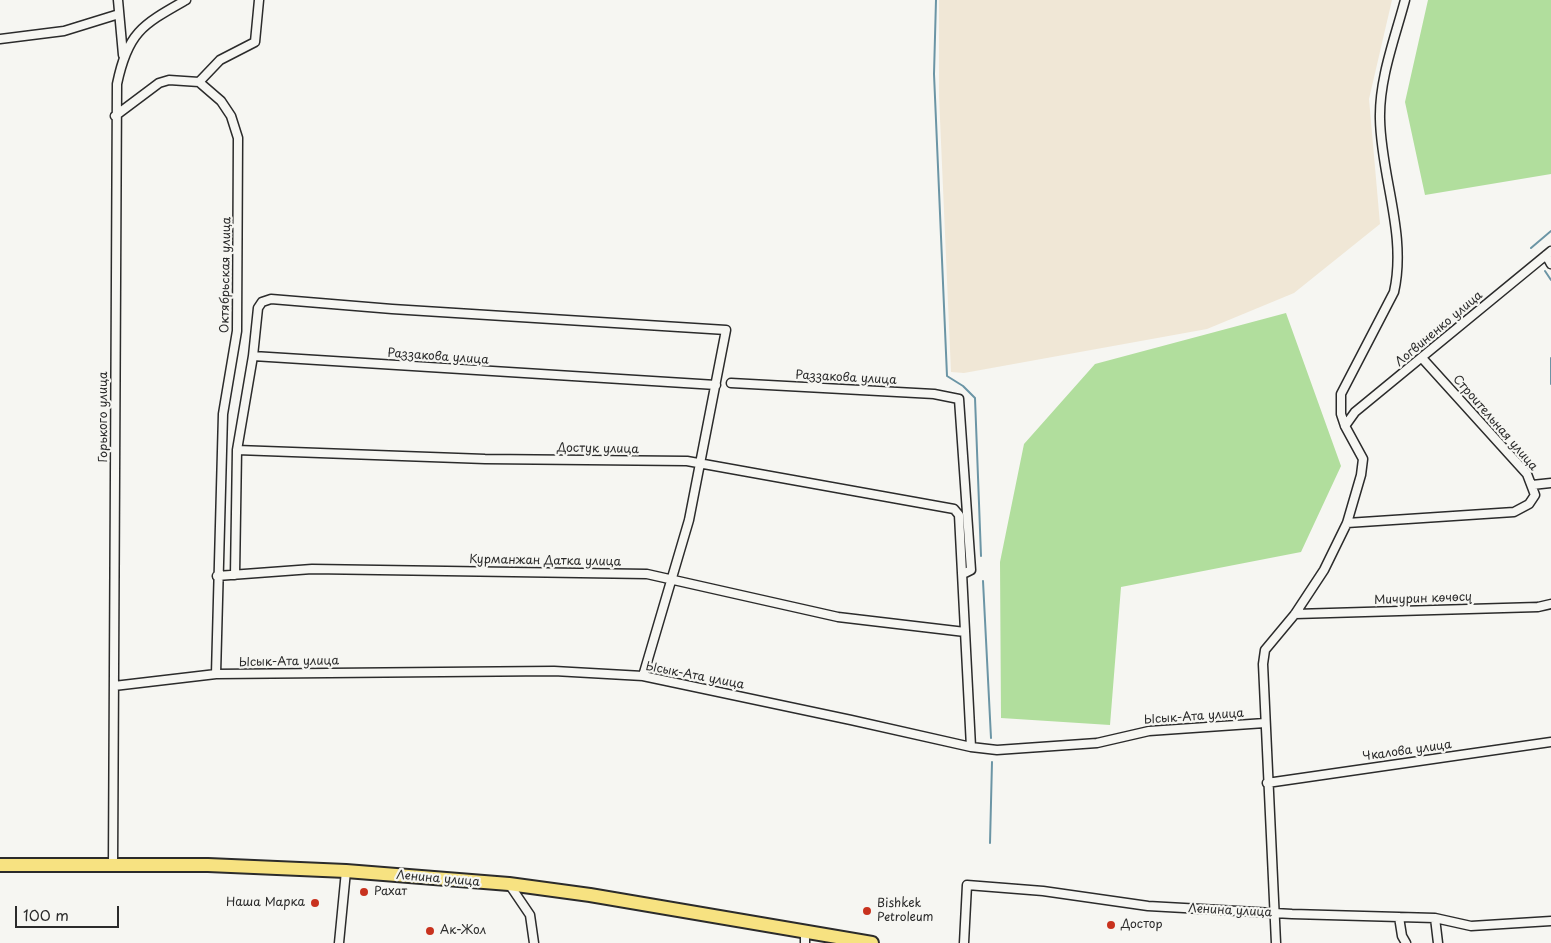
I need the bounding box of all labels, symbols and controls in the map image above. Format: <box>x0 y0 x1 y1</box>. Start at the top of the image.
street label: Октябрьская улица <box>218 217 234 333</box>
street label: Логвиненко улица <box>1392 288 1486 370</box>
street label: Раззакова улица <box>387 346 489 368</box>
street label: Раззакова улица <box>795 368 897 388</box>
street label: Горького улица <box>97 372 111 462</box>
street label: Строительная улица <box>1450 372 1540 474</box>
street label: Достук улица <box>557 441 639 457</box>
street label: Курманжан Датка улица <box>469 552 621 570</box>
street label: Мичурин көчөсү <box>1374 590 1472 608</box>
street label: Ысык-Ата улица <box>239 654 339 670</box>
street label: Ысык-Ата улица <box>645 659 745 693</box>
street label: Ысык-Ата улица <box>1144 706 1244 728</box>
street label: Чкалова улица <box>1361 738 1453 764</box>
street label: Ленина улица <box>396 868 480 890</box>
place label: Рахат <box>374 885 407 899</box>
marker: Рахат <box>358 886 370 898</box>
scale bar <box>18 896 121 928</box>
place label: Наша Марка <box>226 896 305 910</box>
marker: Наша Марка <box>309 897 321 909</box>
place label: Bishkek Petroleum <box>877 897 933 925</box>
street label: Ленина улица <box>1188 902 1272 920</box>
text: 100 m <box>23 903 69 926</box>
marker: Bishkek Petroleum <box>861 905 873 917</box>
place label: Достор <box>1121 918 1162 932</box>
marker: Достор <box>1105 919 1117 931</box>
place label: Ак-Жол <box>440 924 486 938</box>
marker: Ак-Жол <box>424 925 436 937</box>

